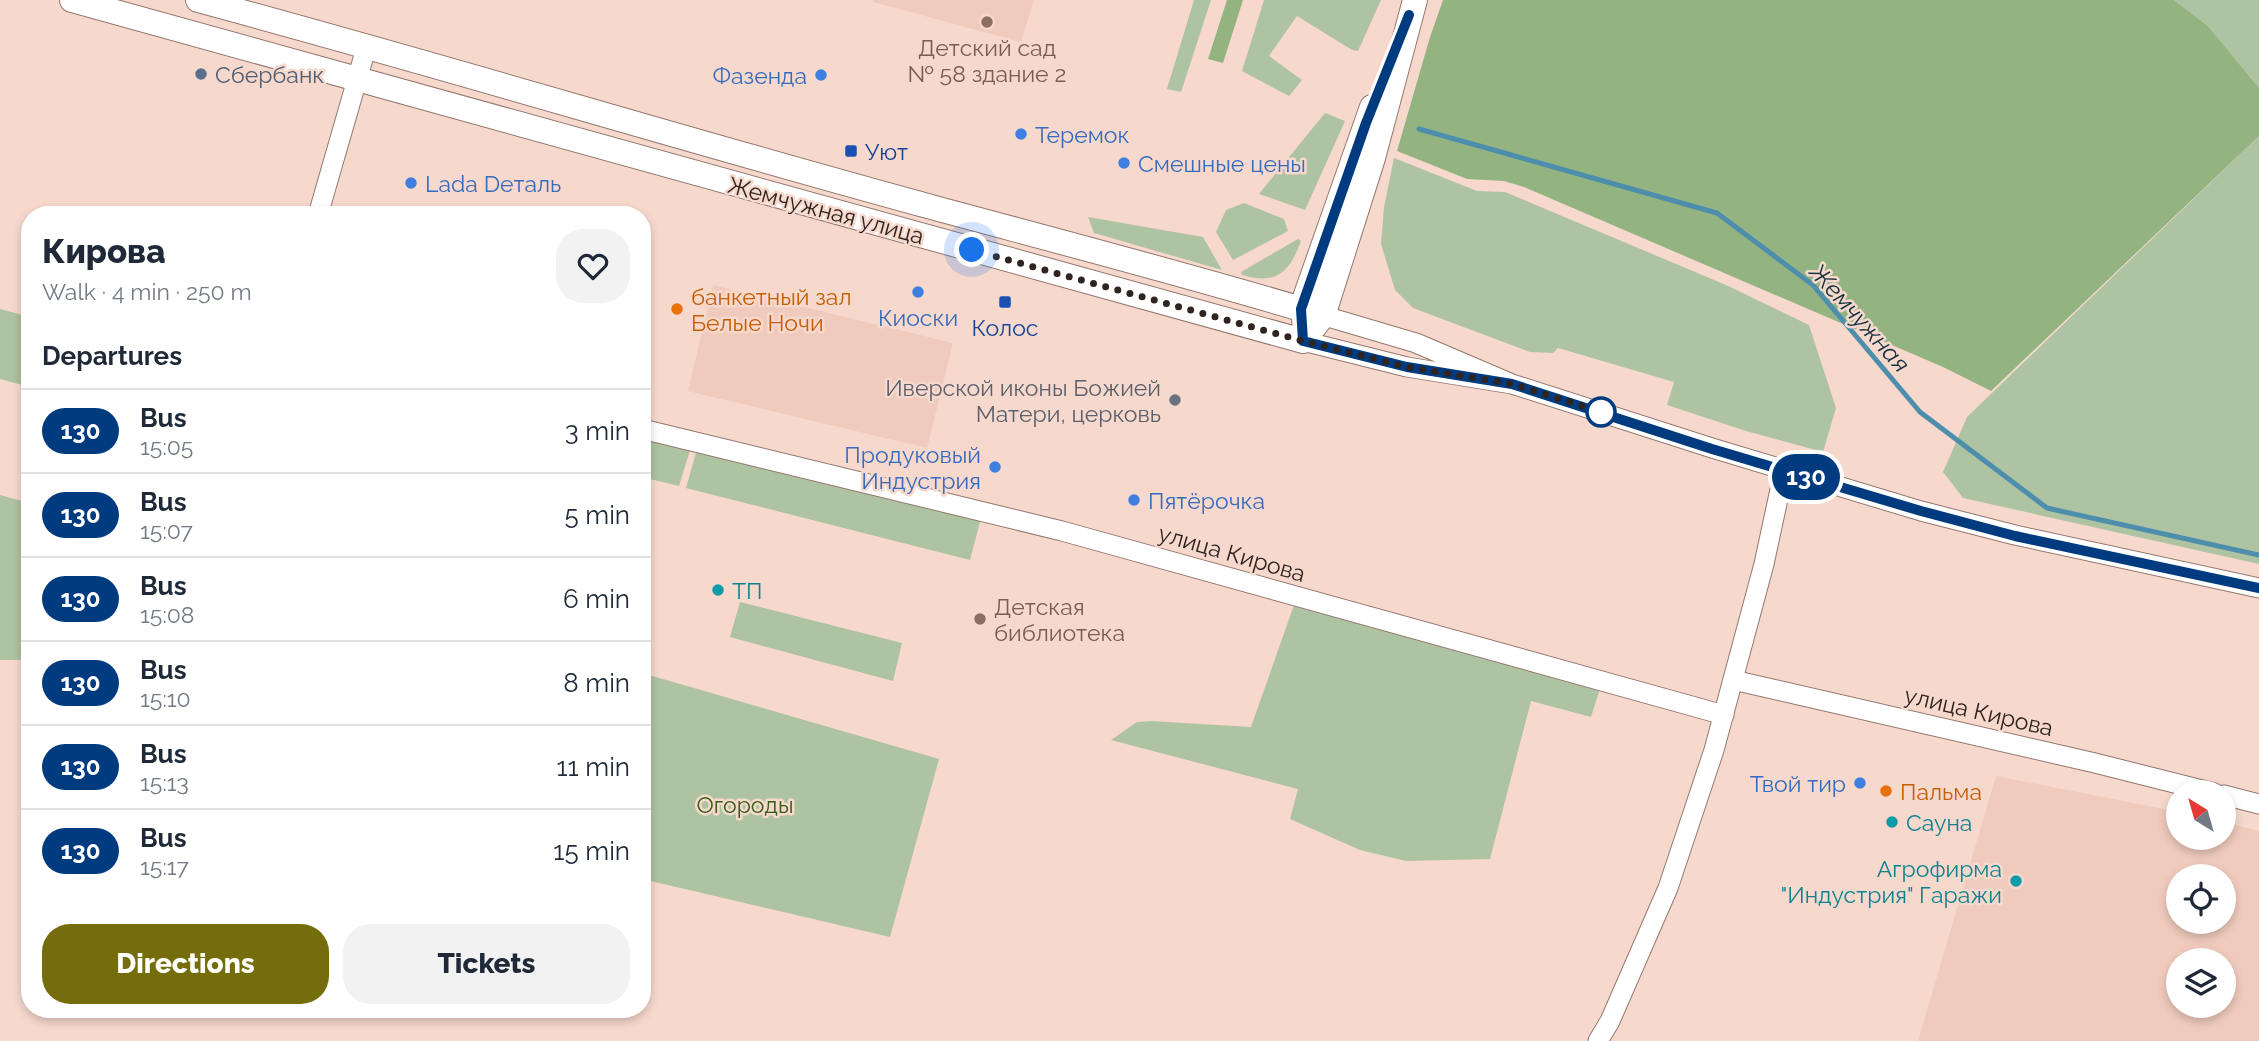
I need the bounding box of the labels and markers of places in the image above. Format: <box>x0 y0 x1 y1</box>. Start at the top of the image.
marker: Детский сад № 58 здание 2 <box>979 14 995 30</box>
place label: Детский сад № 58 здание 2 <box>908 34 1066 87</box>
place label: Сбербанк <box>215 61 324 88</box>
place label: Фазенда <box>713 62 807 89</box>
marker: Сбербанк <box>193 66 209 82</box>
marker: Фазенда <box>813 67 829 83</box>
place label: Теремок <box>1035 121 1129 148</box>
marker: Теремок <box>1013 126 1029 142</box>
place label: Уют <box>865 138 908 165</box>
marker: Уют <box>843 143 859 159</box>
place label: Смешные цены <box>1138 150 1306 177</box>
marker: Смешные цены <box>1116 155 1132 171</box>
place label: Lada Dеталь <box>425 170 561 197</box>
marker: Lada Dеталь <box>403 175 419 191</box>
place label: банкетный зал Белые Ночи <box>691 283 851 336</box>
marker: Киоски <box>910 284 926 300</box>
marker: Колос <box>997 294 1013 310</box>
marker: банкетный зал Белые Ночи <box>669 301 685 317</box>
place label: Киоски <box>878 304 958 331</box>
place label: Колос <box>972 314 1038 341</box>
place label: Иверской иконы Божией Матери, церковь <box>885 374 1161 427</box>
marker: Иверской иконы Божией Матери, церковь <box>1167 392 1183 408</box>
unlabelled marker <box>1586 397 1616 427</box>
place label: Продуковый Индустрия <box>844 441 981 494</box>
marker: Продуковый Индустрия <box>987 459 1003 475</box>
place label: Пятёрочка <box>1148 487 1265 514</box>
marker: Пятёрочка <box>1126 492 1142 508</box>
place label: ТП <box>732 577 762 604</box>
marker: ТП <box>710 582 726 598</box>
place label: Детская библиотека <box>994 593 1125 646</box>
marker: Детская библиотека <box>972 611 988 627</box>
place label: Твой тир <box>1750 770 1846 797</box>
marker: Твой тир <box>1852 775 1868 791</box>
place label: Пальма <box>1900 778 1982 805</box>
marker: Пальма <box>1878 783 1894 799</box>
place label: Сауна <box>1906 809 1972 836</box>
marker: Сауна <box>1884 814 1900 830</box>
place label: Агрофирма "Индустрия" Гаражи <box>1781 855 2002 908</box>
marker: Агрофирма "Индустрия" Гаражи <box>2008 873 2024 889</box>

